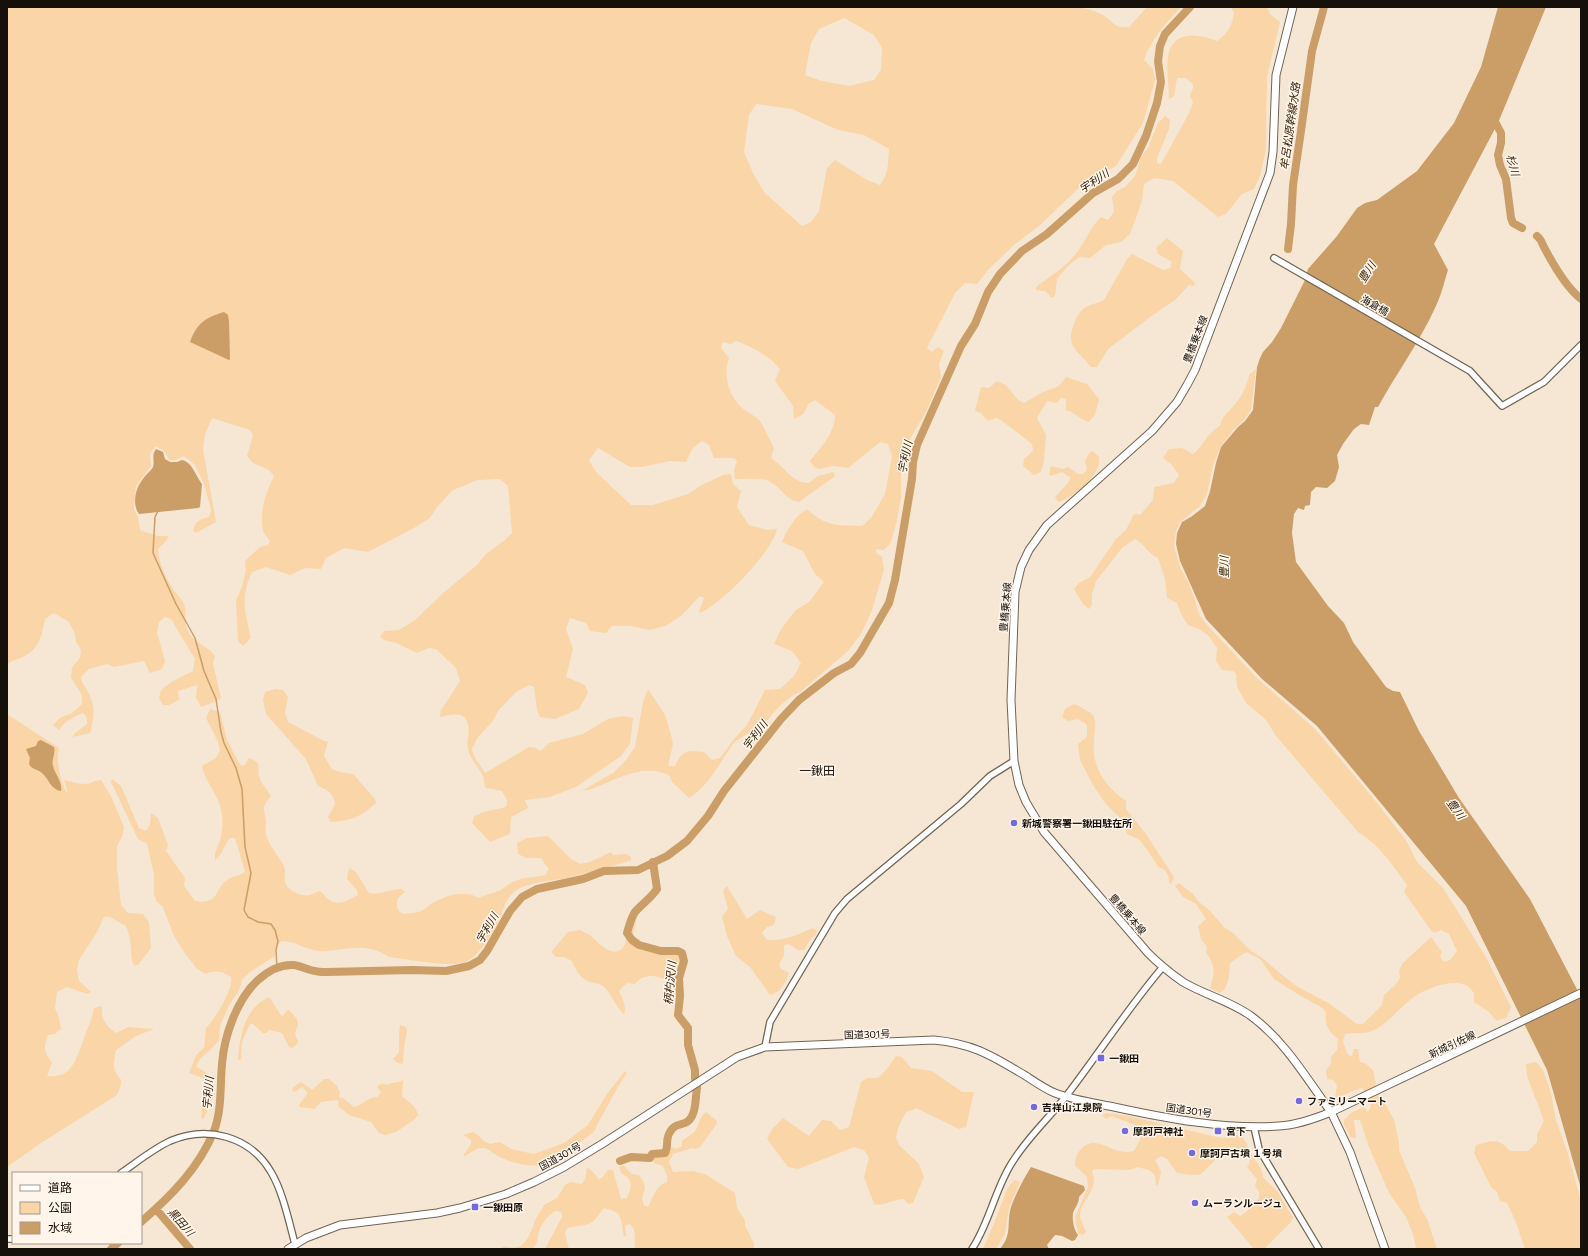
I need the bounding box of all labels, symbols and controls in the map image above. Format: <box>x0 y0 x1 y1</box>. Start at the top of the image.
water label: 牟呂松原幹線水路 <box>1277 80 1302 170</box>
water label: 杉川 <box>1504 153 1523 178</box>
water label: 宇利川 <box>1076 165 1112 195</box>
water label: 豊川 <box>1355 258 1379 284</box>
street label: 海倉橋 <box>1359 292 1391 318</box>
street label: 豊橋乗本線 <box>1180 314 1210 364</box>
water label: 宇利川 <box>895 438 915 474</box>
water label: 豊川 <box>1217 555 1230 578</box>
street label: 豊橋乗本線 <box>997 582 1013 632</box>
water label: 宇利川 <box>739 717 770 752</box>
district label: 一鍬田 <box>799 763 835 777</box>
water label: 豊川 <box>1445 796 1469 822</box>
place label: 新城警察署一鍬田駐在所 <box>1022 817 1132 829</box>
marker: 新城警察署一鍬田駐在所 <box>1009 818 1019 828</box>
street label: 豊橋乗本線 <box>1107 891 1149 937</box>
water label: 宇利川 <box>473 909 501 945</box>
water label: 柄杓沢川 <box>661 959 678 1005</box>
street label: 国道301号 <box>844 1027 890 1041</box>
street label: 新城引佐線 <box>1427 1028 1477 1060</box>
place label: 一鍬田 <box>1109 1052 1139 1064</box>
marker: 一鍬田 <box>1096 1053 1106 1063</box>
water label: 宇利川 <box>200 1075 216 1110</box>
place label: ファミリーマート <box>1307 1095 1387 1107</box>
marker: ファミリーマート <box>1294 1096 1304 1106</box>
place label: 吉祥山江泉院 <box>1042 1101 1102 1113</box>
street label: 国道301号 <box>1165 1101 1213 1119</box>
marker: 吉祥山江泉院 <box>1029 1102 1039 1112</box>
place label: 摩訶戸神社 <box>1133 1125 1184 1137</box>
place label: 宮下 <box>1226 1125 1246 1137</box>
marker: 摩訶戸神社 <box>1120 1126 1130 1136</box>
marker: 宮下 <box>1213 1126 1223 1136</box>
street label: 国道301号 <box>537 1139 583 1173</box>
place label: 摩訶戸古墳 １号墳 <box>1200 1147 1283 1159</box>
marker: 摩訶戸古墳 １号墳 <box>1187 1148 1197 1158</box>
legend <box>12 1172 142 1244</box>
text: 道路 <box>48 1180 72 1194</box>
place label: ムーランルージュ <box>1203 1197 1282 1209</box>
marker: ムーランルージュ <box>1190 1198 1200 1208</box>
text: 公園 <box>48 1200 72 1214</box>
place label: 一鍬田原 <box>483 1201 523 1213</box>
marker: 一鍬田原 <box>470 1202 480 1212</box>
water label: 黒田川 <box>166 1205 198 1239</box>
text: 水域 <box>48 1220 72 1234</box>

